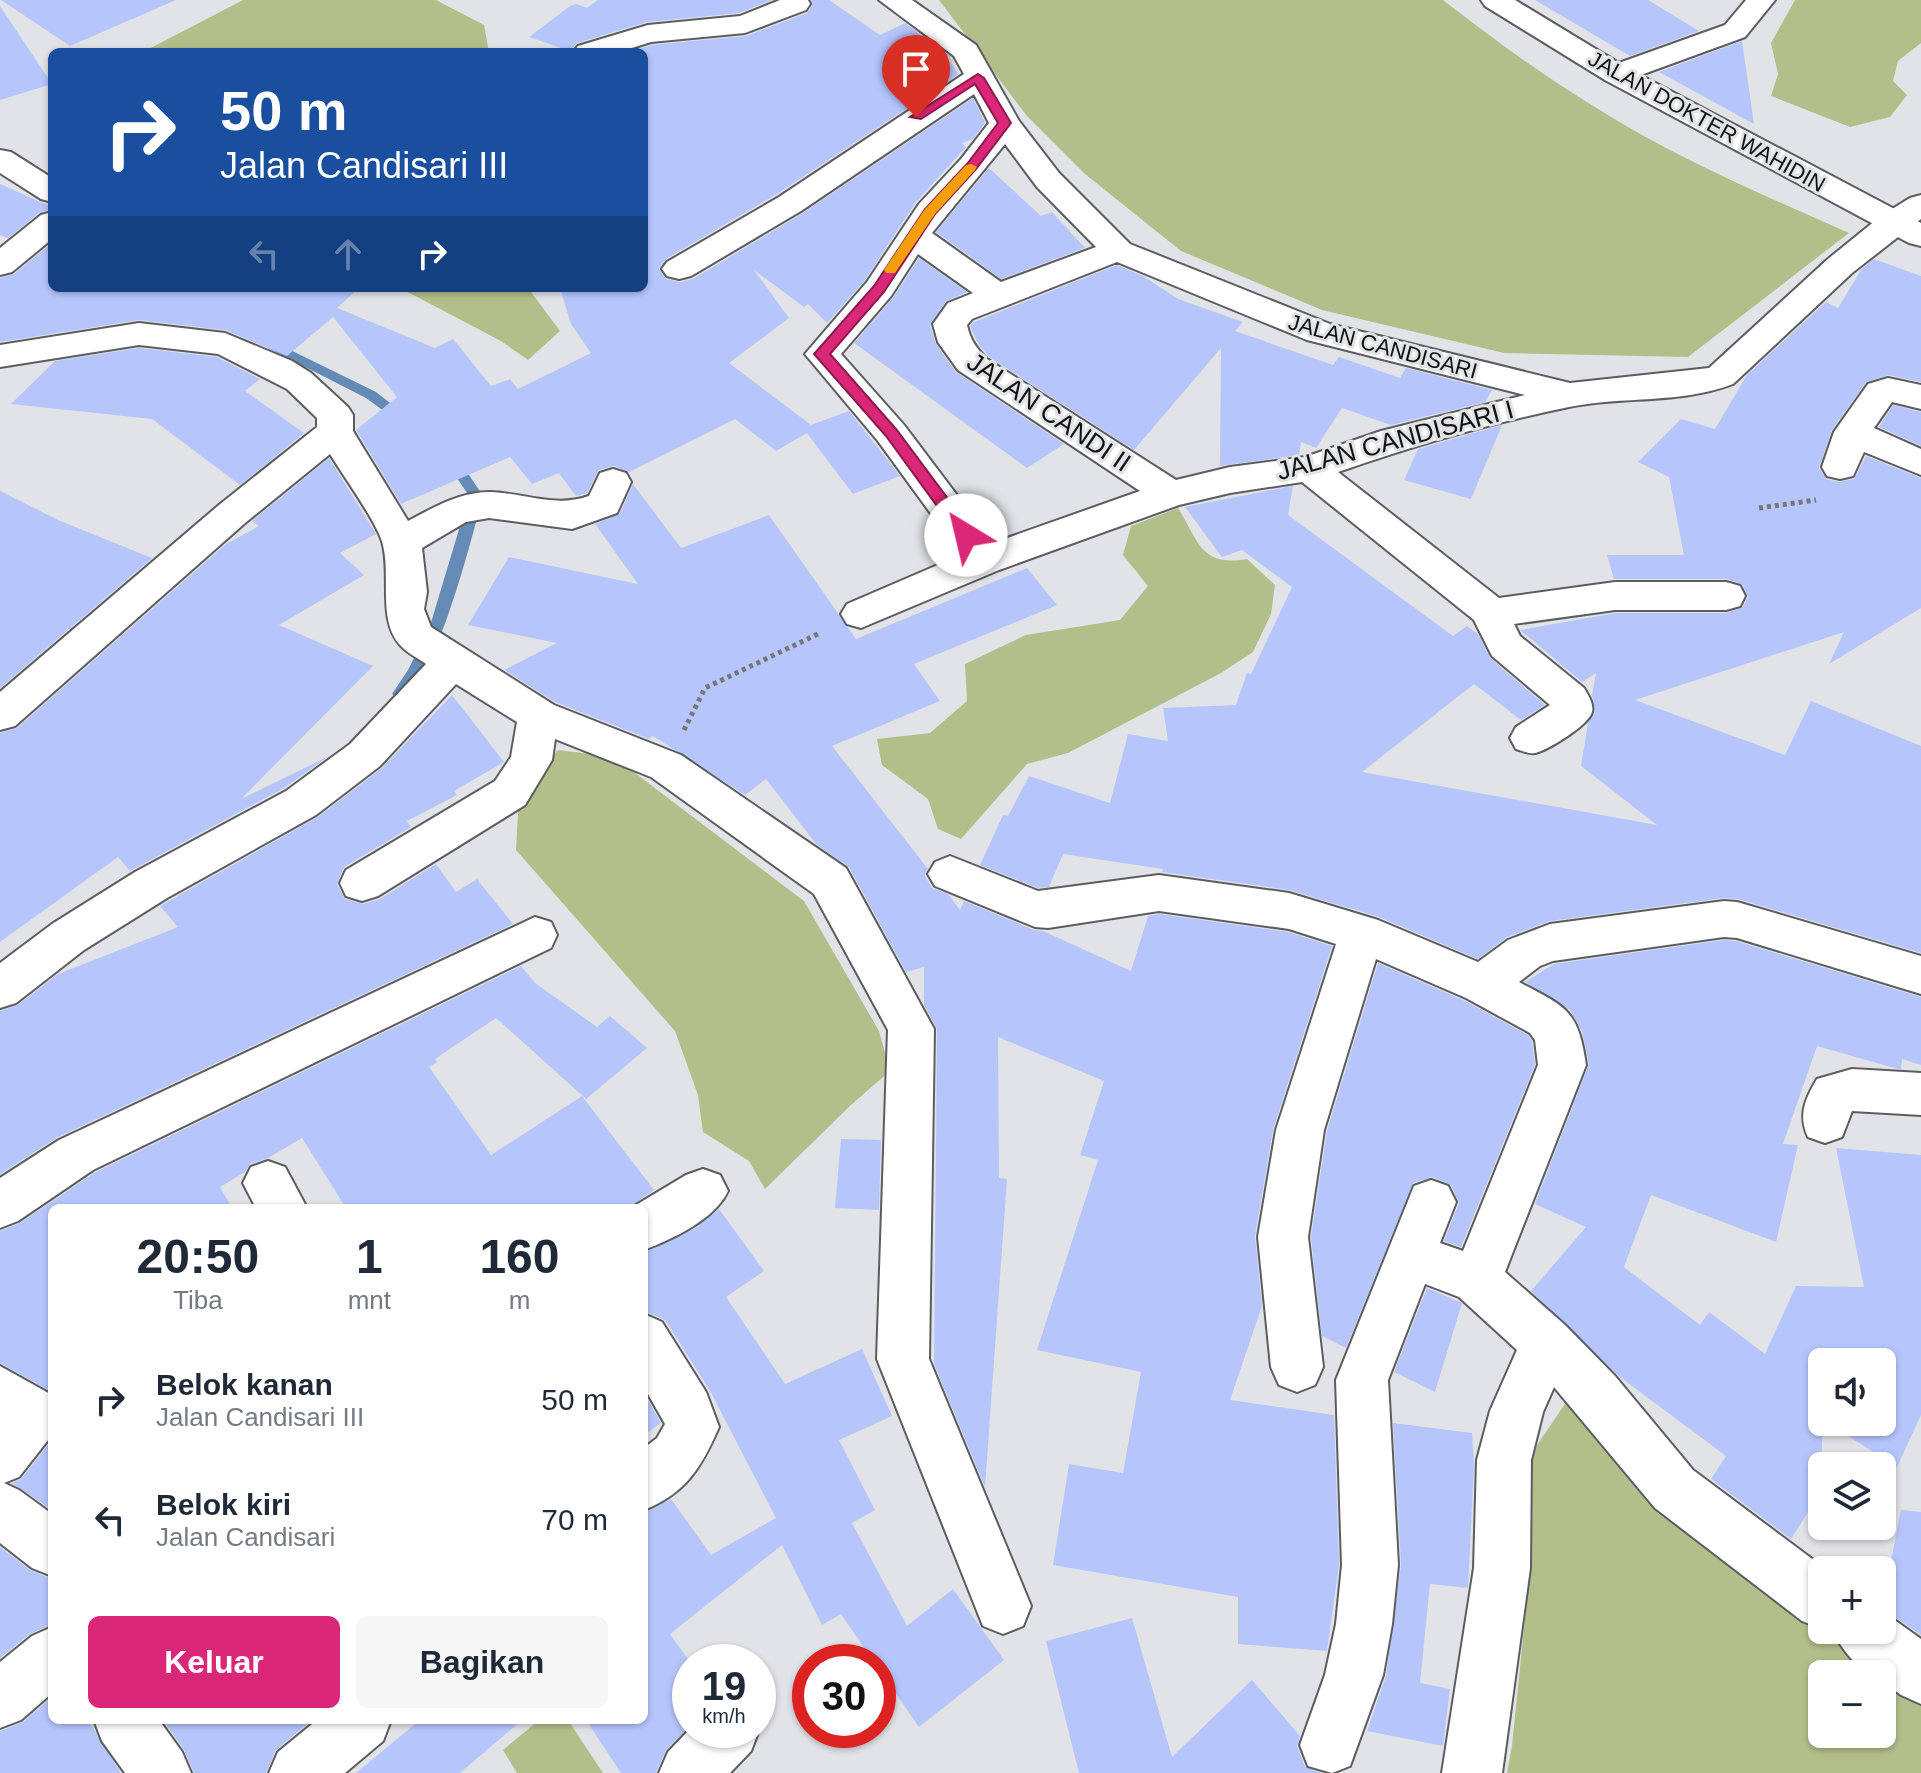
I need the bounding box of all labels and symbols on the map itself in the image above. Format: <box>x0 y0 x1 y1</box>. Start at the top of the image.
pin <box>882 35 950 117</box>
street label: JALAN DOKTER WAHIDIN <box>1584 46 1830 197</box>
street label: JALAN CANDISARI <box>1286 309 1480 384</box>
street label: JALAN CANDI II <box>962 346 1136 478</box>
street label: JALAN CANDISARI I <box>1273 394 1517 486</box>
position arrow <box>924 493 1008 577</box>
speed limit sign: 30 <box>792 1644 896 1748</box>

